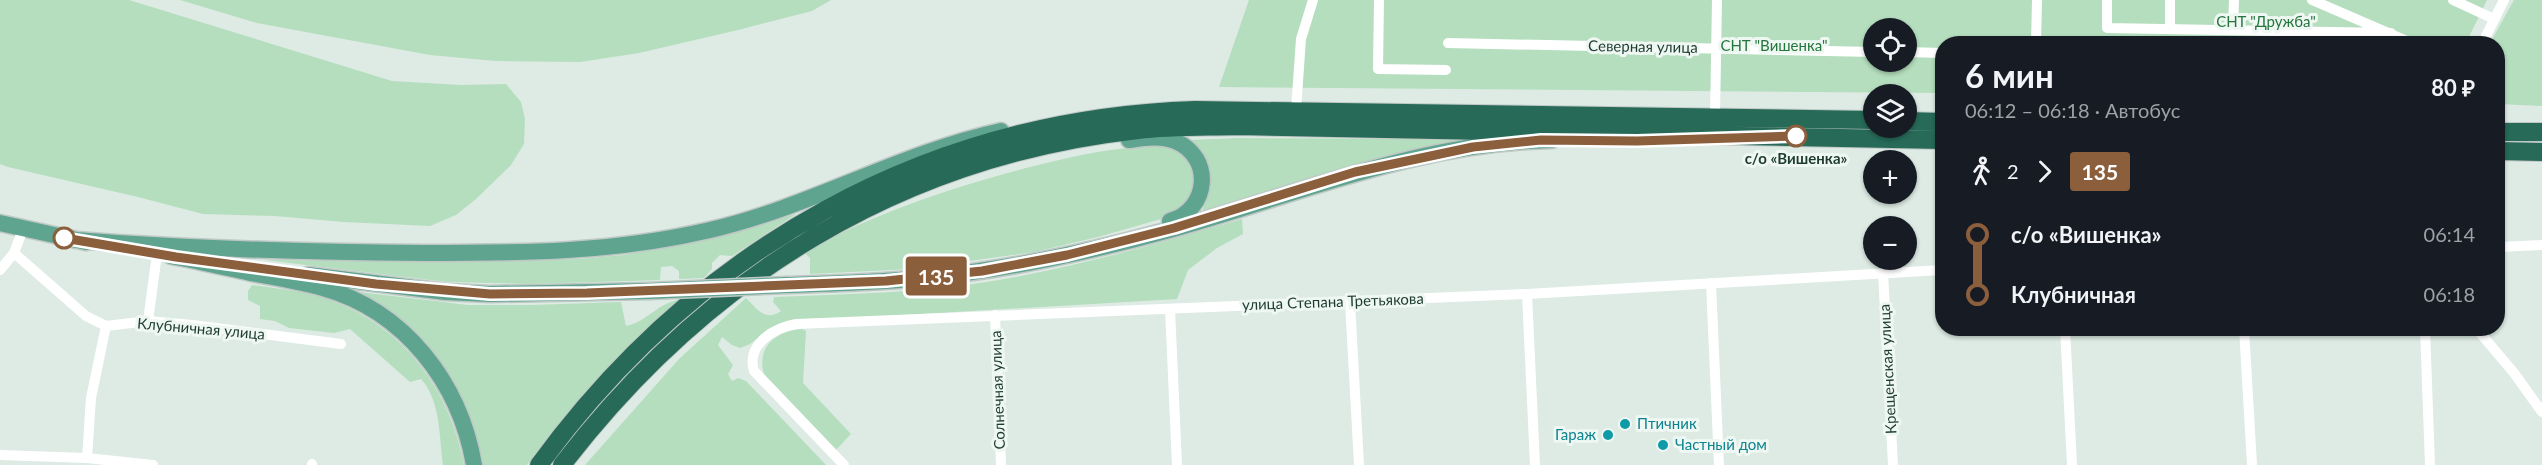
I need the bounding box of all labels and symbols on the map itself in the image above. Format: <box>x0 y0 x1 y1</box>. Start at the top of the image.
park label: СНТ "Дружба" <box>2216 12 2316 30</box>
street label: Северная улица <box>1588 36 1698 56</box>
park label: СНТ "Вишенка" <box>1720 36 1828 54</box>
marker: с/о «Вишенка» <box>1785 125 1807 147</box>
place label: с/о «Вишенка» <box>1745 149 1848 167</box>
unlabelled marker <box>53 227 75 249</box>
line badge: 135 <box>902 256 970 296</box>
street label: улица Степана Третьякова <box>1242 289 1424 313</box>
street label: Крещенская улица <box>1875 304 1899 434</box>
street label: Клубничная улица <box>136 313 266 343</box>
street label: Солнечная улица <box>986 330 1008 450</box>
place label: Птичник <box>1637 414 1697 432</box>
marker: Птичник <box>1618 417 1632 431</box>
place label: Гараж <box>1555 425 1596 443</box>
marker: Гараж <box>1601 428 1615 442</box>
place label: Частный дом <box>1675 435 1767 453</box>
marker: Частный дом <box>1656 438 1670 452</box>

